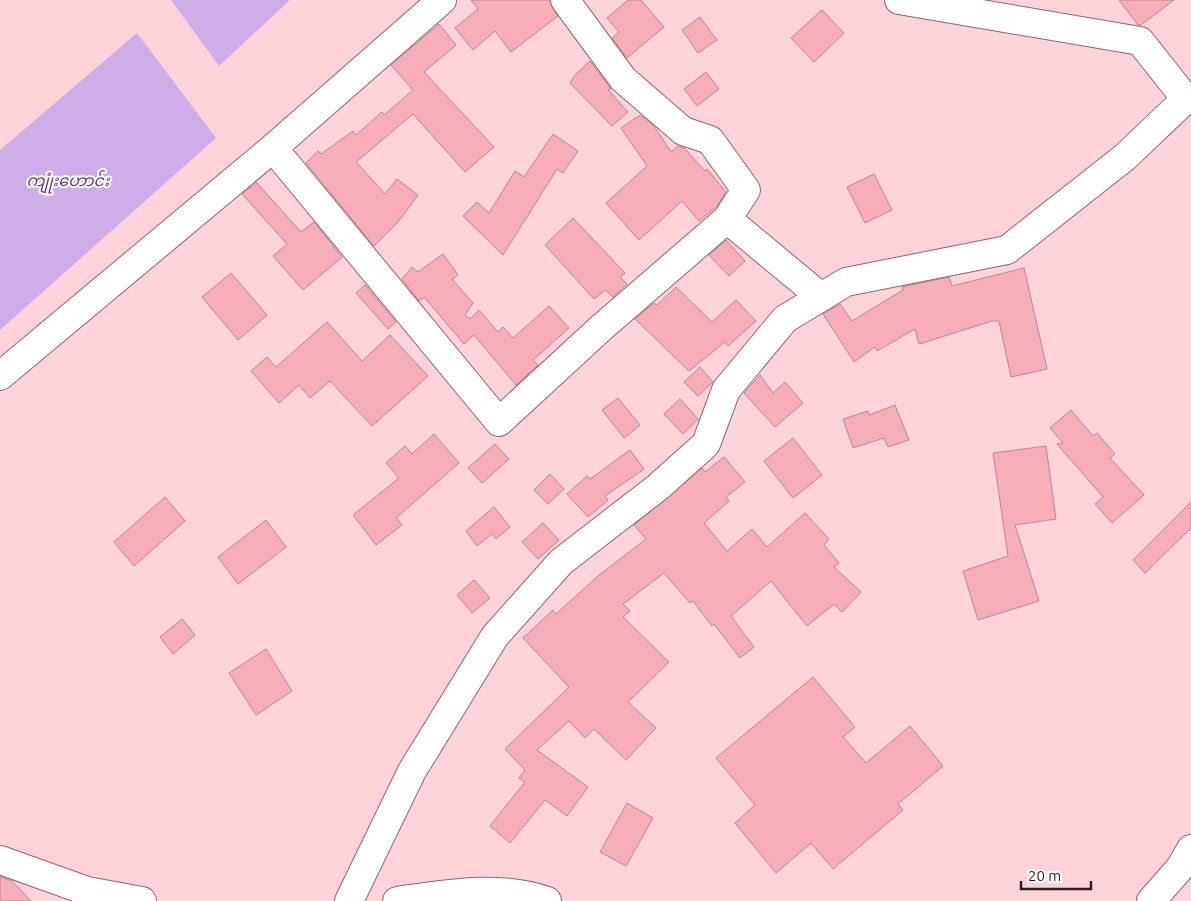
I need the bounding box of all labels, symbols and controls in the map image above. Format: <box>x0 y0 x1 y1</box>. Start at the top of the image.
water label: ကျုံးဟောင်း <box>27 169 111 194</box>
scale bar <box>1021 858 1091 890</box>
text: 20 m <box>1028 867 1061 884</box>

